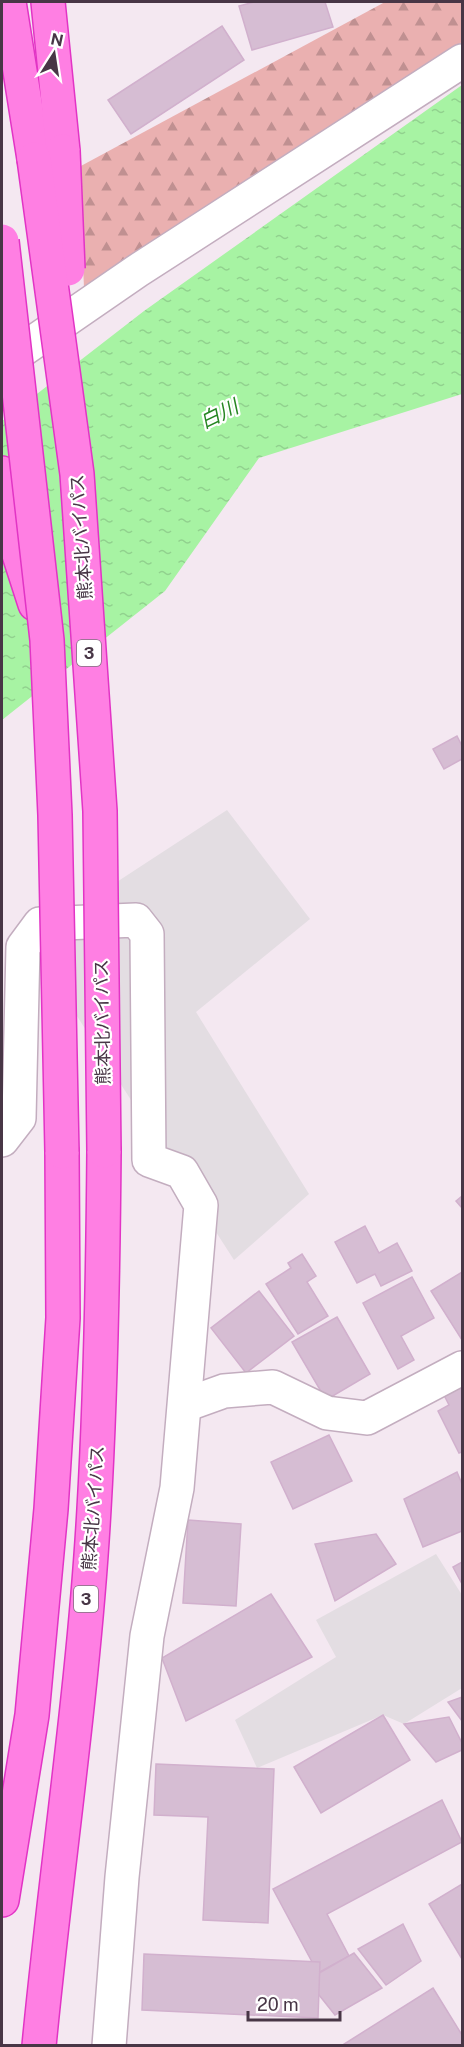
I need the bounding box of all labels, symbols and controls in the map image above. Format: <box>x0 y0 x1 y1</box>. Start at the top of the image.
north arrow <box>24 24 84 84</box>
text: N <box>49 29 65 50</box>
water label: 白川 <box>196 394 244 434</box>
street label: 熊本北バイパス <box>66 474 96 600</box>
road number: 3 <box>77 640 101 666</box>
street label: 熊本北バイパス <box>90 959 114 1085</box>
street label: 熊本北バイパス <box>78 1445 108 1571</box>
road number: 3 <box>74 1586 98 1612</box>
scale bar <box>248 1984 340 2022</box>
text: 20 m <box>257 1994 299 2015</box>

